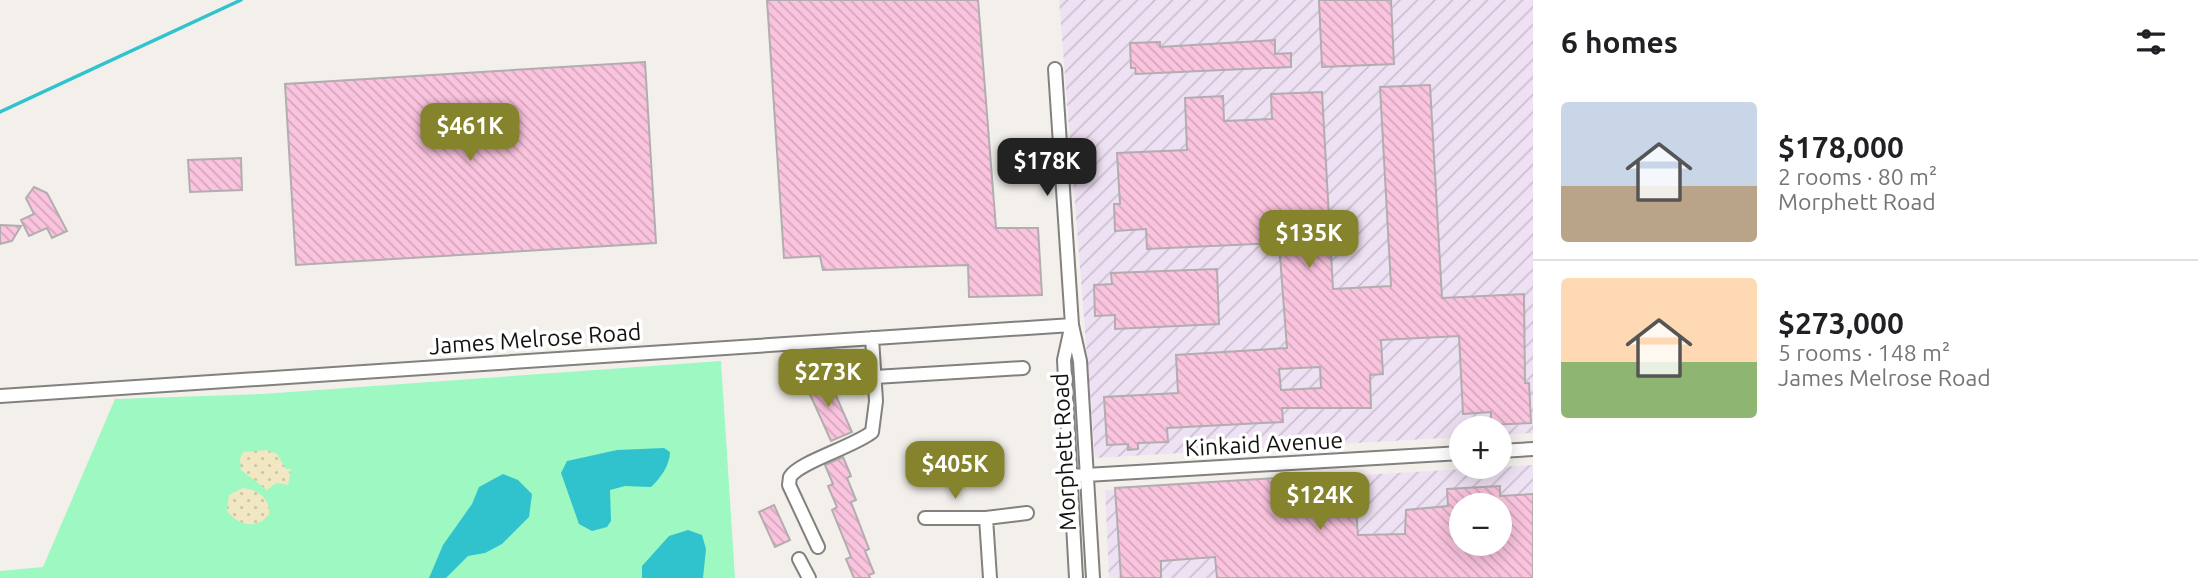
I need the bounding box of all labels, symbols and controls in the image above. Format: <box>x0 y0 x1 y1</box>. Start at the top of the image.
icon: filters <box>2132 23 2170 61</box>
text: 6 homes <box>1561 25 1678 59</box>
pin: $461K <box>421 104 519 163</box>
text: $461K <box>436 113 504 138</box>
icon: home <box>1617 130 1701 214</box>
text: $178,000 <box>1778 130 1904 164</box>
pin: $178K <box>998 138 1096 198</box>
text: $178K <box>1013 148 1081 173</box>
text: 2 rooms · 80 m² <box>1778 164 1937 189</box>
text: Morphett Road <box>1778 189 1936 214</box>
pin: $135K <box>1260 210 1358 270</box>
text: $135K <box>1275 220 1343 245</box>
icon: home <box>1617 306 1701 390</box>
text: $273,000 <box>1778 306 1904 340</box>
street label: James Melrose Road <box>428 319 642 358</box>
text: 5 rooms · 148 m² <box>1778 340 1950 365</box>
pin: $273K <box>779 350 877 409</box>
text: $273K <box>794 359 862 384</box>
text: James Melrose Road <box>1778 365 1991 390</box>
street label: Morphett Road <box>1047 373 1080 531</box>
map controls <box>1449 416 1512 556</box>
button: + <box>1449 416 1512 479</box>
street label: Kinkaid Avenue <box>1184 427 1344 460</box>
pin: $405K <box>906 442 1004 501</box>
text: $405K <box>921 451 989 476</box>
pin: $124K <box>1271 472 1369 532</box>
text: $124K <box>1286 482 1354 507</box>
button: − <box>1449 493 1512 556</box>

